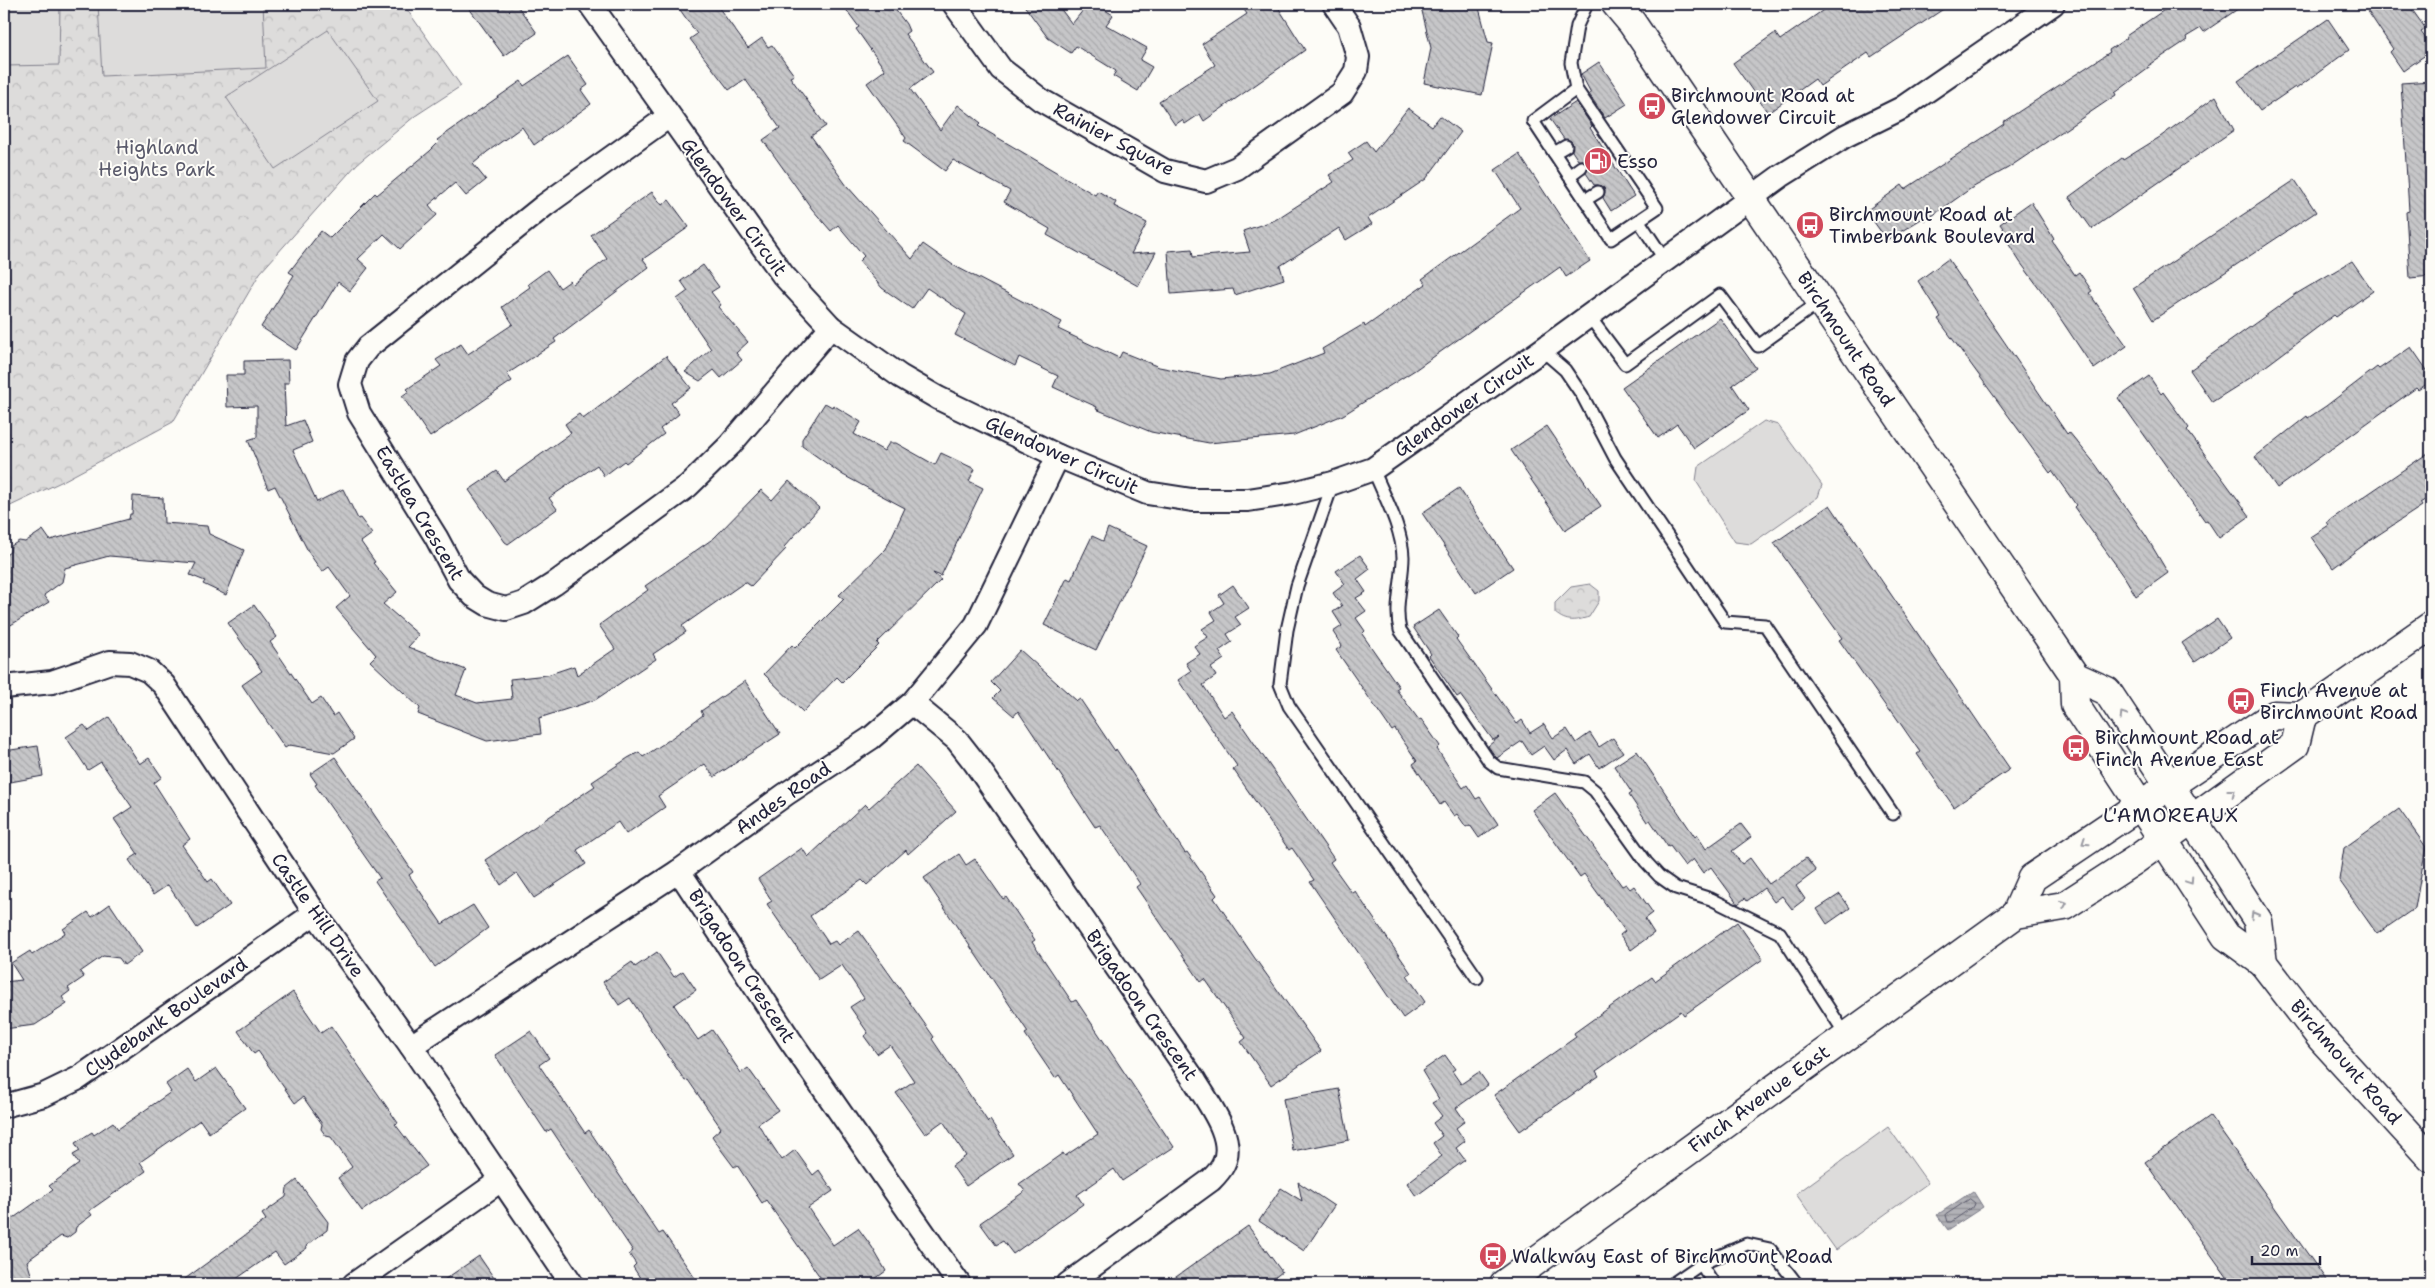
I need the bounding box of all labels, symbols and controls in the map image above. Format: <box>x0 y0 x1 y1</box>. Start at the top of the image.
place label: Birchmount Road at Glendower Circuit <box>1671 83 1855 130</box>
bus stop icon: Birchmount Road at Glendower Circuit <box>1637 91 1667 121</box>
street label: Rainier Square <box>1049 96 1179 182</box>
street label: Glendower Circuit <box>675 133 793 281</box>
park label: Highland Heights Park <box>98 135 216 182</box>
fuel station icon: Esso <box>1583 146 1613 176</box>
place label: Esso <box>1617 149 1658 174</box>
place label: Birchmount Road at Timberbank Boulevard <box>1829 202 2035 249</box>
bus stop icon: Birchmount Road at Timberbank Boulevard <box>1795 210 1825 240</box>
street label: Birchmount Road <box>1792 267 1900 411</box>
street label: Glendower Circuit <box>1389 347 1539 463</box>
street label: Glendower Circuit <box>981 410 1143 500</box>
street label: Eastlea Crescent <box>370 441 470 585</box>
place label: Finch Avenue at Birchmount Road <box>2260 678 2418 725</box>
bus stop icon: Finch Avenue at Birchmount Road <box>2226 686 2256 716</box>
one-way arrow <box>2120 711 2129 721</box>
place label: Birchmount Road at Finch Avenue East <box>2095 725 2279 772</box>
bus stop icon: Birchmount Road at Finch Avenue East <box>2061 733 2091 763</box>
street label: Andes Road <box>730 756 836 840</box>
one-way arrow <box>2226 790 2235 798</box>
district label: L'AMOREAUX <box>2103 802 2239 828</box>
one-way arrow <box>2082 836 2091 845</box>
street label: Castle Hill Drive <box>266 848 370 982</box>
one-way arrow <box>2183 876 2193 885</box>
street label: Brigadoon Crescent <box>683 884 801 1048</box>
one-way arrow <box>2059 900 2068 911</box>
one-way arrow <box>2250 912 2260 921</box>
street label: Brigadoon Crescent <box>1080 925 1204 1085</box>
street label: Clydebank Boulevard <box>80 951 252 1083</box>
street label: Birchmount Road <box>2285 994 2407 1130</box>
street label: Finch Avenue East <box>1683 1039 1835 1159</box>
scale bar <box>2252 1233 2320 1265</box>
bus stop icon: Walkway East of Birchmount Road <box>1478 1241 1508 1271</box>
text: 20 m <box>2260 1241 2299 1261</box>
place label: Walkway East of Birchmount Road <box>1512 1244 1833 1269</box>

